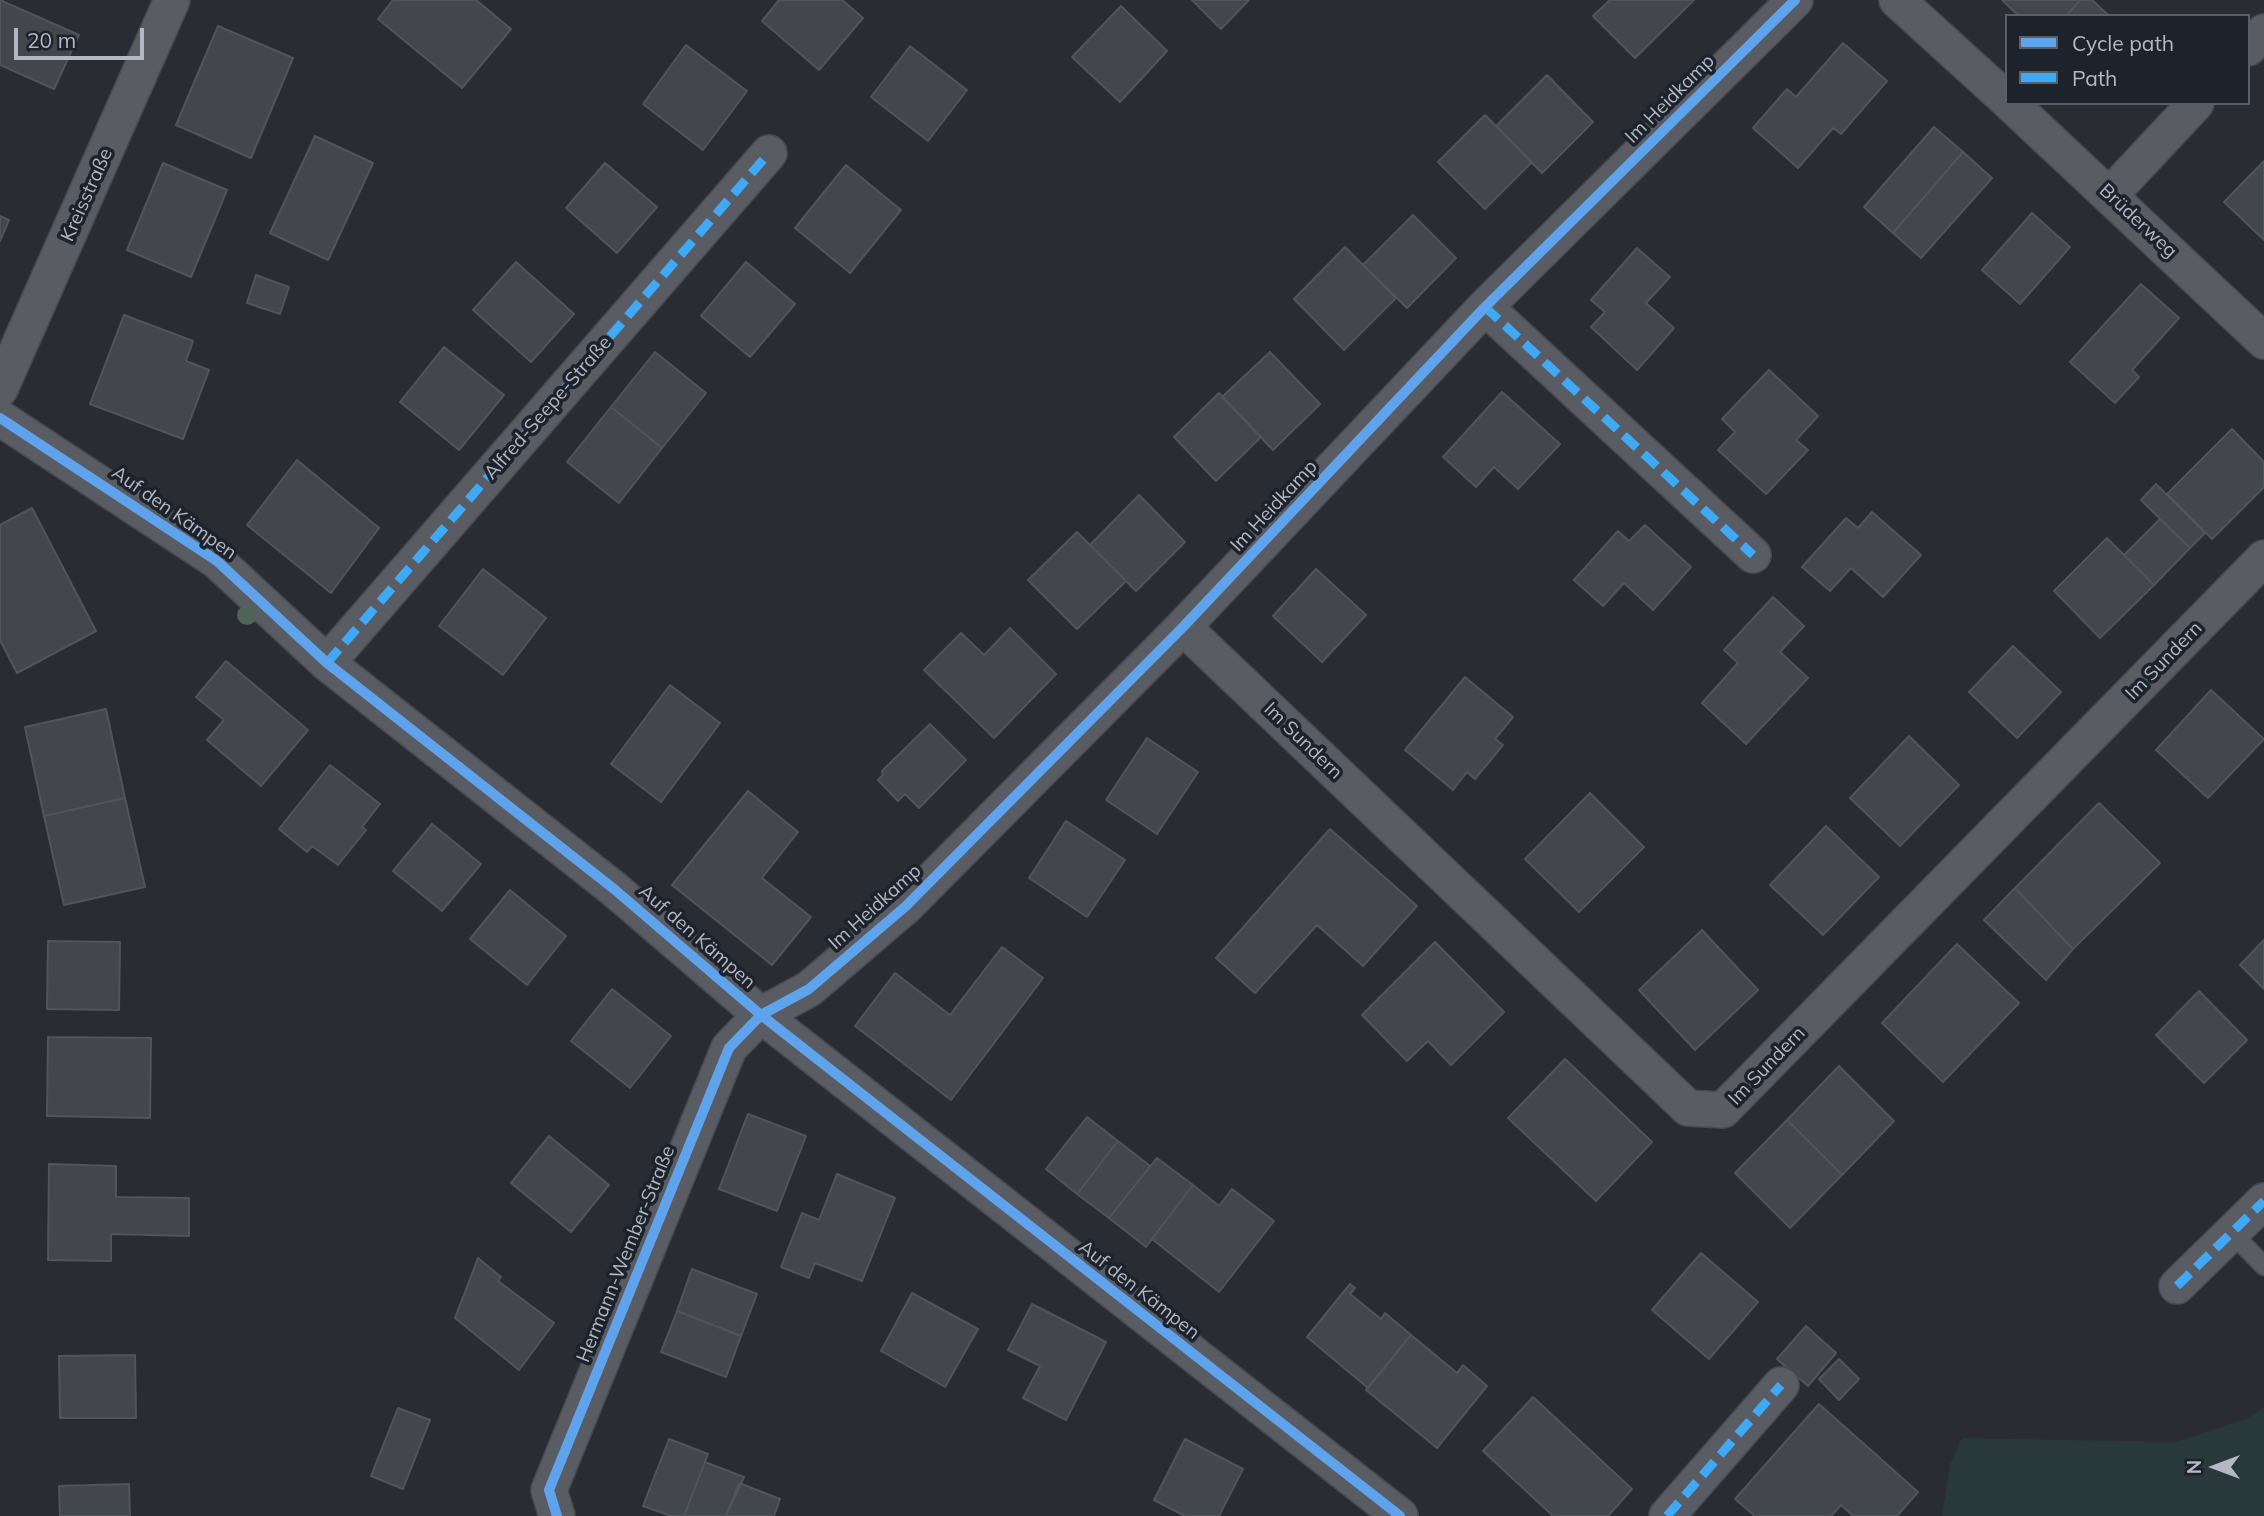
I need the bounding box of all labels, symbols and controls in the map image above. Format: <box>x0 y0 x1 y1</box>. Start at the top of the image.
scale bar <box>18 14 147 58</box>
legend <box>2005 14 2250 105</box>
text: 20 m <box>27 27 76 53</box>
text: Cycle path <box>2072 30 2174 56</box>
street label: Im Heidkamp <box>1621 50 1719 148</box>
text: Path <box>2072 65 2117 91</box>
street label: Kreisstraße <box>56 145 118 245</box>
street label: Brüderweg <box>2094 179 2182 263</box>
street label: Alfred-Seepe-Straße <box>480 332 616 484</box>
street label: Im Heidkamp <box>1226 456 1322 556</box>
street label: Auf den Kämpen <box>107 461 241 565</box>
street label: Im Sundern <box>2121 617 2207 705</box>
street label: Im Sundern <box>1259 698 1347 784</box>
street label: Im Heidkamp <box>824 860 926 954</box>
street label: Auf den Kämpen <box>634 880 760 994</box>
street label: Im Sundern <box>1724 1022 1810 1110</box>
street label: Hermann-Wember-Straße <box>572 1142 680 1366</box>
street label: Auf den Kämpen <box>1074 1236 1204 1344</box>
north arrow <box>2180 1432 2250 1502</box>
text: N <box>2182 1460 2206 1474</box>

